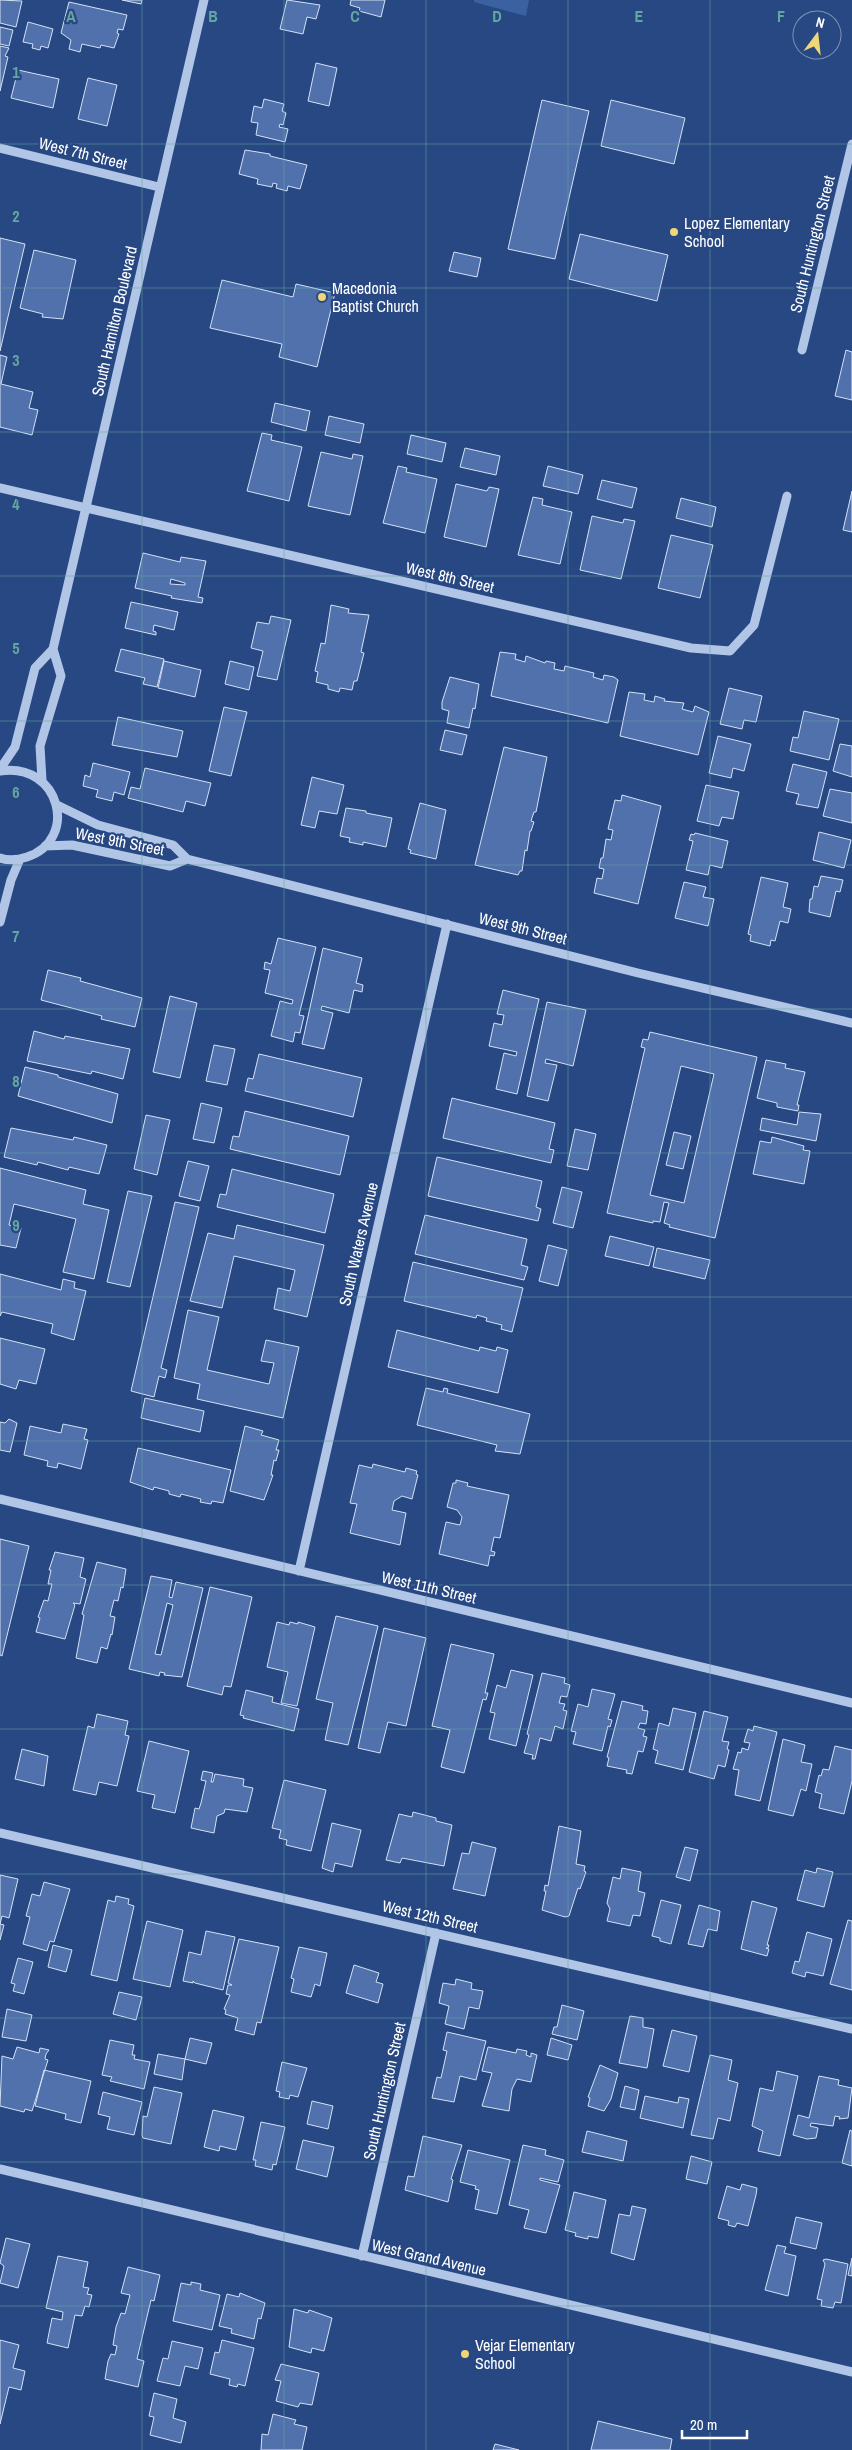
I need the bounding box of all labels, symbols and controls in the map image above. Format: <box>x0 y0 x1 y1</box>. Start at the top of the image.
text: A <box>66 5 76 27</box>
text: B <box>208 5 218 27</box>
text: C <box>350 5 360 27</box>
text: D <box>492 5 502 27</box>
text: E <box>635 5 644 27</box>
text: F <box>777 5 785 27</box>
north arrow <box>792 10 842 60</box>
text: N <box>814 13 827 32</box>
text: 1 <box>12 61 20 83</box>
street label: West 7th Street <box>37 131 130 175</box>
street label: South Huntington Street <box>784 173 840 315</box>
text: 2 <box>12 205 20 227</box>
place label: Lopez Elementary School <box>684 212 790 252</box>
marker: Lopez Elementary School <box>668 226 680 238</box>
street label: South Hamilton Boulevard <box>86 244 142 398</box>
place label: Macedonia Baptist Church <box>332 277 419 317</box>
marker: Macedonia Baptist Church <box>316 291 328 303</box>
text: 3 <box>12 349 20 371</box>
text: 4 <box>12 493 20 515</box>
street label: West 8th Street <box>404 556 497 598</box>
text: 5 <box>12 637 20 659</box>
text: 6 <box>12 781 20 803</box>
street label: West 9th Street <box>74 822 167 860</box>
street label: West 9th Street <box>477 906 570 950</box>
text: 7 <box>12 925 20 947</box>
text: 8 <box>12 1070 20 1092</box>
street label: South Waters Avenue <box>333 1180 383 1308</box>
text: 9 <box>12 1214 20 1236</box>
street label: West 11th Street <box>379 1565 479 1609</box>
street label: West 12th Street <box>380 1894 480 1938</box>
street label: South Huntington Street <box>357 2020 411 2162</box>
street label: West Grand Avenue <box>370 2233 488 2281</box>
place label: Vejar Elementary School <box>475 2334 575 2374</box>
marker: Vejar Elementary School <box>459 2348 471 2360</box>
scale bar <box>682 2408 747 2440</box>
text: 20 m <box>690 2414 717 2435</box>

